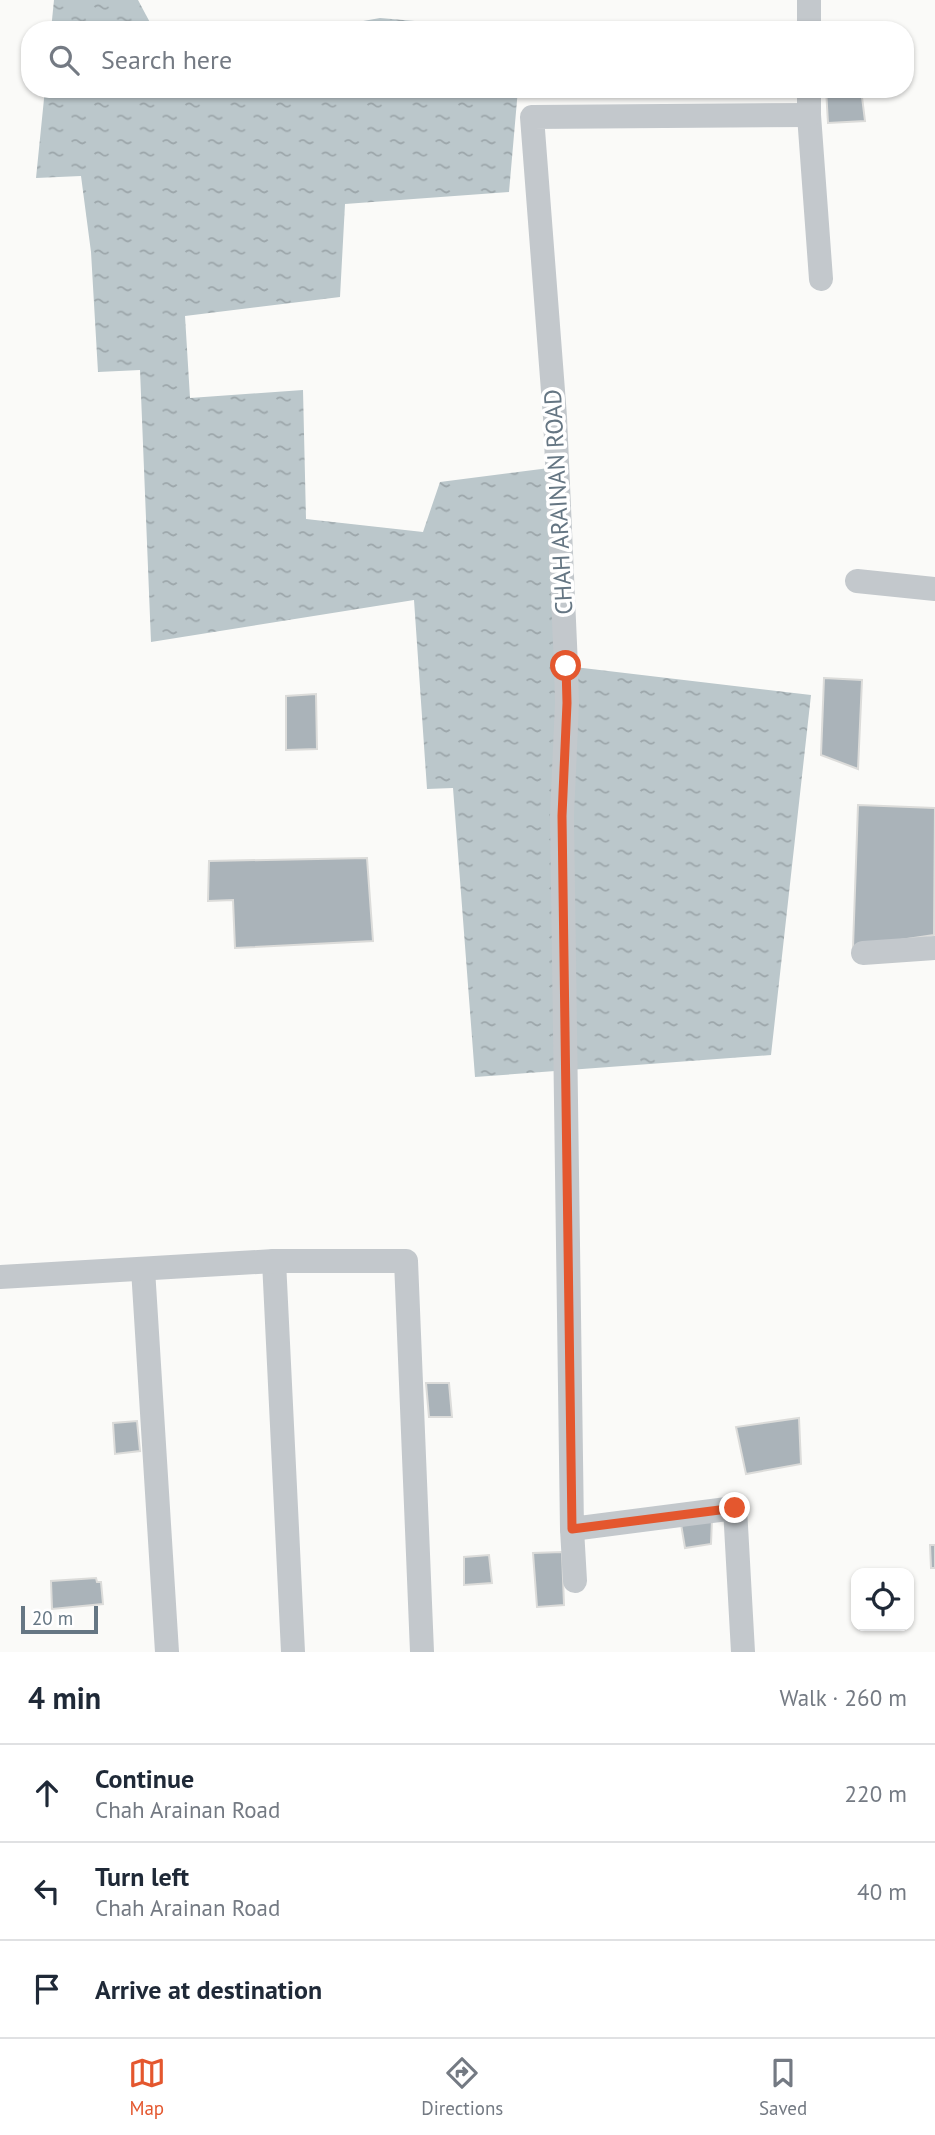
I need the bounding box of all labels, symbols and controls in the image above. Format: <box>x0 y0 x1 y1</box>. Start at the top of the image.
search box <box>21 21 914 98</box>
icon: search <box>45 41 83 79</box>
text: Search here <box>101 43 232 76</box>
street label: CHAH ARAINAN ROAD <box>537 388 579 616</box>
route start <box>550 650 581 681</box>
route end <box>719 1492 750 1523</box>
map controls <box>851 1568 914 1631</box>
button: locate <box>851 1568 914 1631</box>
scale bar <box>21 1603 98 1635</box>
text: 20 m <box>32 1606 73 1630</box>
text: 4 min <box>28 1678 101 1717</box>
text: Walk · 260 m <box>780 1683 907 1712</box>
text: Continue <box>95 1762 194 1795</box>
icon: ahead <box>28 1774 66 1812</box>
text: 220 m <box>845 1779 907 1808</box>
text: Chah Arainan Road <box>95 1795 280 1824</box>
text: Turn left <box>95 1860 189 1893</box>
icon: left <box>28 1872 66 1910</box>
text: 40 m <box>857 1877 907 1906</box>
text: Chah Arainan Road <box>95 1893 280 1922</box>
icon: arrive <box>28 1970 66 2008</box>
text: Arrive at destination <box>95 1973 322 2006</box>
tab: Map <box>128 2054 166 2120</box>
tab: Directions <box>421 2054 503 2120</box>
tab: Saved <box>759 2054 807 2120</box>

